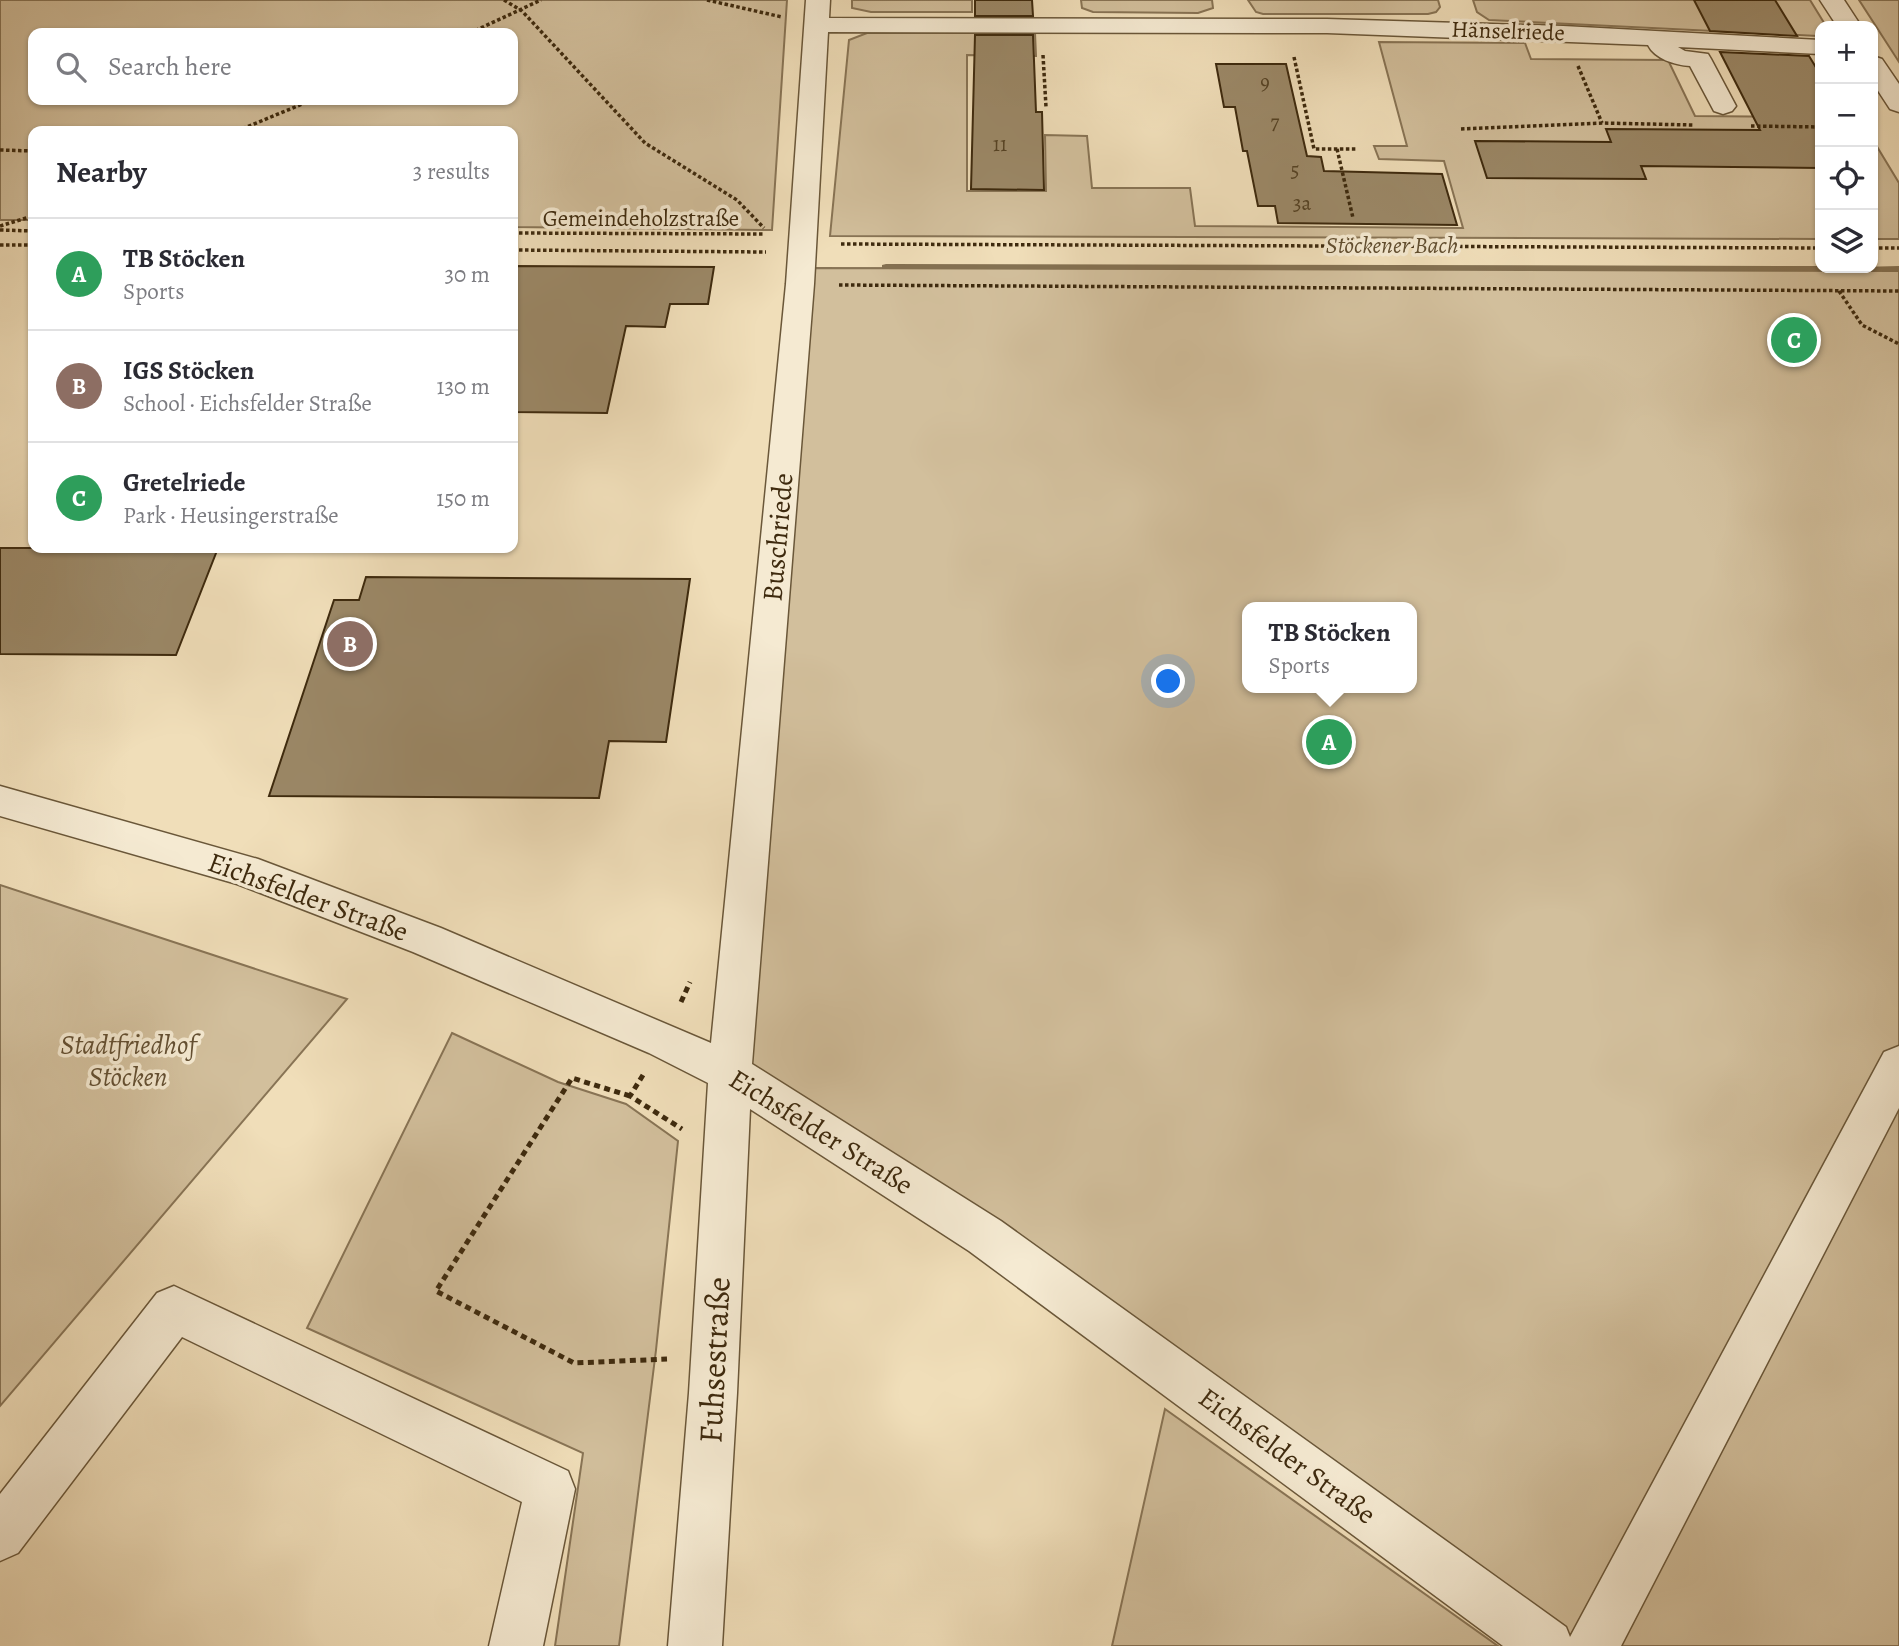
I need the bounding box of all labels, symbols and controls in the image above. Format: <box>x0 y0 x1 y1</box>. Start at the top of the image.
street label: Hänselriede <box>1451 14 1565 48</box>
map controls <box>1815 21 1878 273</box>
button: + <box>1815 21 1878 84</box>
search box <box>28 28 518 105</box>
icon: search <box>52 48 90 86</box>
text: Search here <box>108 49 232 84</box>
house number: 9 <box>1260 68 1270 96</box>
button: − <box>1815 84 1878 147</box>
house number: 7 <box>1271 108 1280 136</box>
house number: 11 <box>993 130 1007 158</box>
button: locate <box>1815 147 1878 210</box>
text: Nearby <box>56 152 147 192</box>
text: 3 results <box>413 156 490 187</box>
house number: 5 <box>1290 156 1300 184</box>
house number: 3a <box>1293 189 1311 217</box>
street label: Gemeindeholzstraße <box>543 203 739 234</box>
button: layers <box>1815 210 1878 273</box>
water label: Stöckener Bach <box>1325 229 1459 261</box>
text: TB Stöcken <box>123 241 245 276</box>
text: A <box>72 259 86 290</box>
text: 30 m <box>444 259 490 290</box>
text: Sports <box>123 276 184 307</box>
pin: C <box>1771 314 1817 366</box>
text: IGS Stöcken <box>123 353 254 388</box>
text: B <box>72 371 86 402</box>
text: 130 m <box>437 371 490 402</box>
text: School · Eichsfelder Straße <box>123 388 372 419</box>
text: Gretelriede <box>123 465 246 500</box>
street label: Buschriede <box>753 471 803 603</box>
text: C <box>72 483 86 514</box>
text: 150 m <box>436 483 490 514</box>
text: Park · Heusingerstraße <box>123 500 338 531</box>
popup <box>1242 602 1417 693</box>
text: TB Stöcken <box>1268 615 1391 650</box>
pin: B <box>327 618 373 670</box>
text: Sports <box>1268 650 1330 681</box>
your location <box>1151 664 1185 698</box>
pin: A <box>1306 716 1352 768</box>
street label: Eichsfelder Straße <box>203 843 413 951</box>
park label: Stadtfriedhof Stöcken <box>60 1026 201 1096</box>
street label: Eichsfelder Straße <box>722 1060 920 1204</box>
street label: Fuhsestraße <box>687 1276 741 1444</box>
street label: Eichsfelder Straße <box>1191 1379 1383 1533</box>

